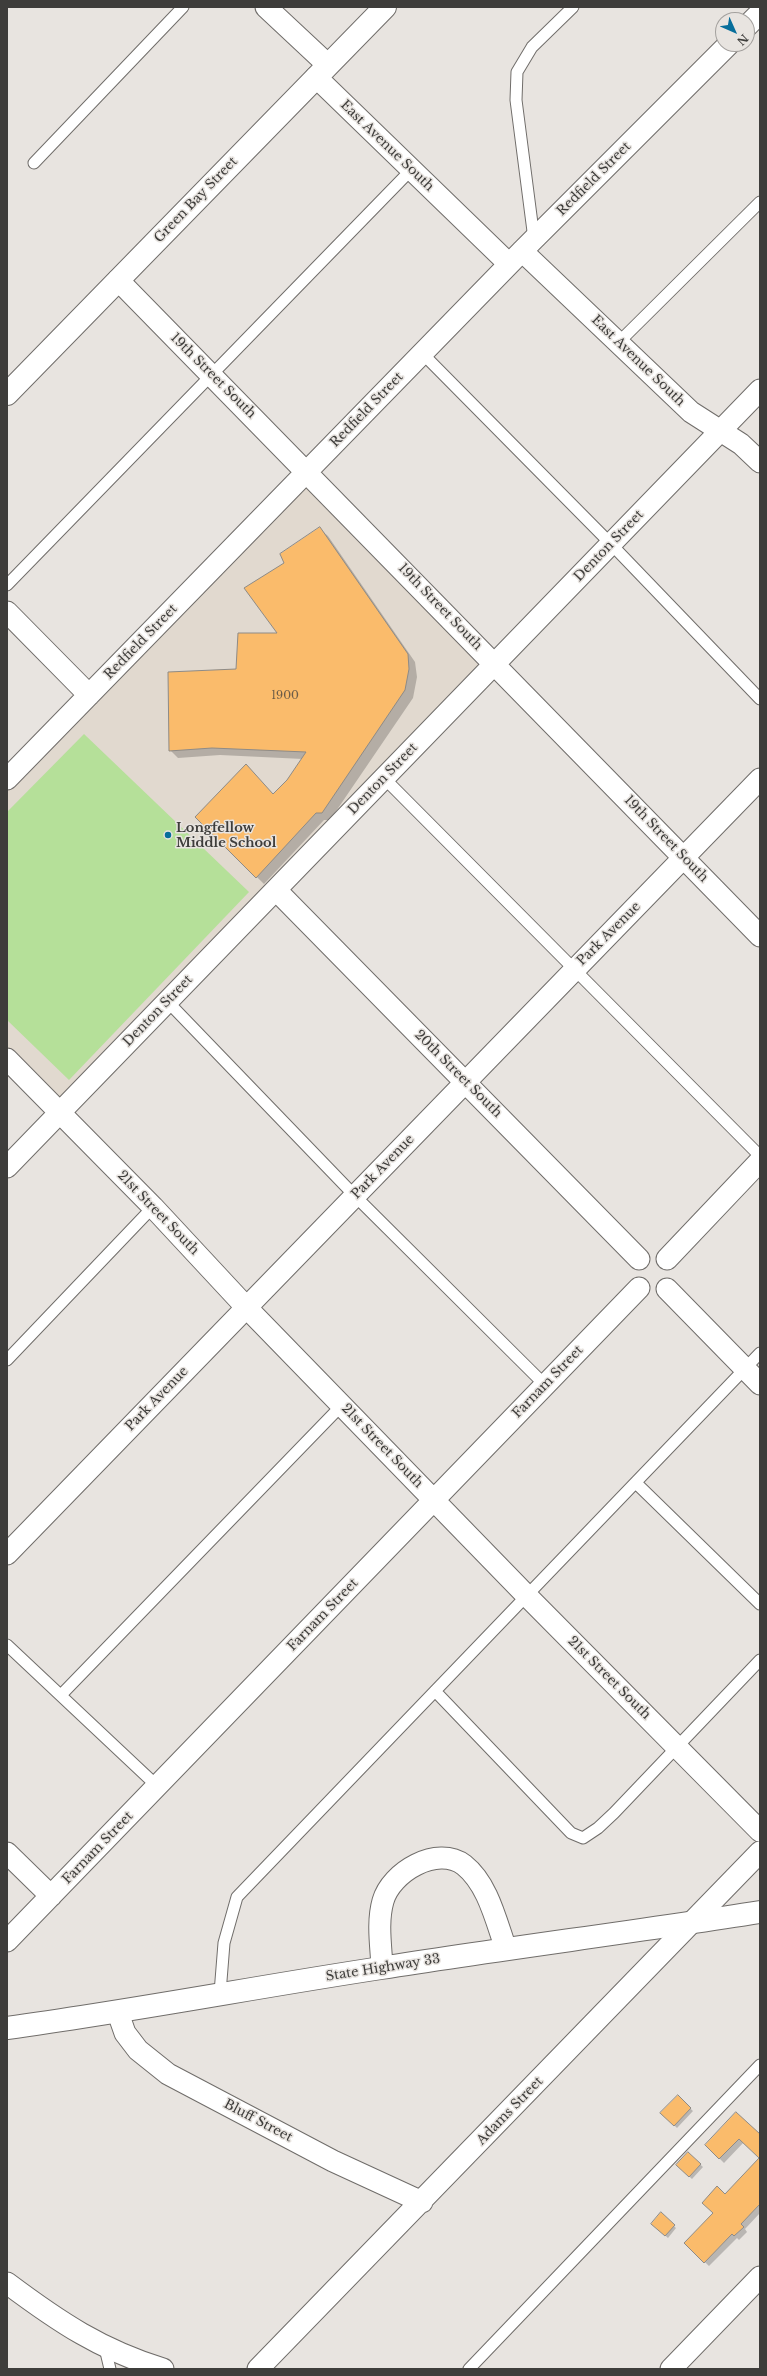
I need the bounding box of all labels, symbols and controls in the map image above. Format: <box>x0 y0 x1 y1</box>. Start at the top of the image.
north arrow <box>715 12 755 52</box>
text: N <box>734 31 751 48</box>
street label: East Avenue South <box>337 97 437 195</box>
street label: Redfield Street <box>554 139 634 219</box>
street label: Green Bay Street <box>151 154 241 246</box>
street label: East Avenue South <box>588 312 688 410</box>
street label: 19th Street South <box>167 330 259 422</box>
street label: Redfield Street <box>327 369 407 451</box>
street label: Denton Street <box>571 507 647 585</box>
street label: 19th Street South <box>395 561 485 653</box>
street label: Redfield Street <box>101 601 181 683</box>
house number: 1900 <box>271 689 299 703</box>
street label: Denton Street <box>345 740 421 818</box>
street label: 19th Street South <box>621 793 711 885</box>
place label: Longfellow Middle School <box>176 820 276 851</box>
marker: Longfellow Middle School <box>163 830 173 840</box>
street label: Park Avenue <box>574 899 644 969</box>
street label: Denton Street <box>120 972 196 1050</box>
street label: 20th Street South <box>411 1027 505 1121</box>
street label: Park Avenue <box>348 1132 418 1202</box>
street label: 21st Street South <box>114 1168 202 1258</box>
street label: Farnam Street <box>510 1343 586 1421</box>
street label: Park Avenue <box>122 1364 192 1434</box>
street label: 21st Street South <box>338 1401 426 1491</box>
street label: Farnam Street <box>285 1576 361 1654</box>
street label: 21st Street South <box>564 1633 654 1723</box>
street label: Farnam Street <box>60 1809 136 1887</box>
street label: State Highway 33 <box>325 1951 441 1985</box>
street label: Adams Street <box>474 2074 546 2148</box>
street label: Bluff Street <box>221 2096 295 2146</box>

